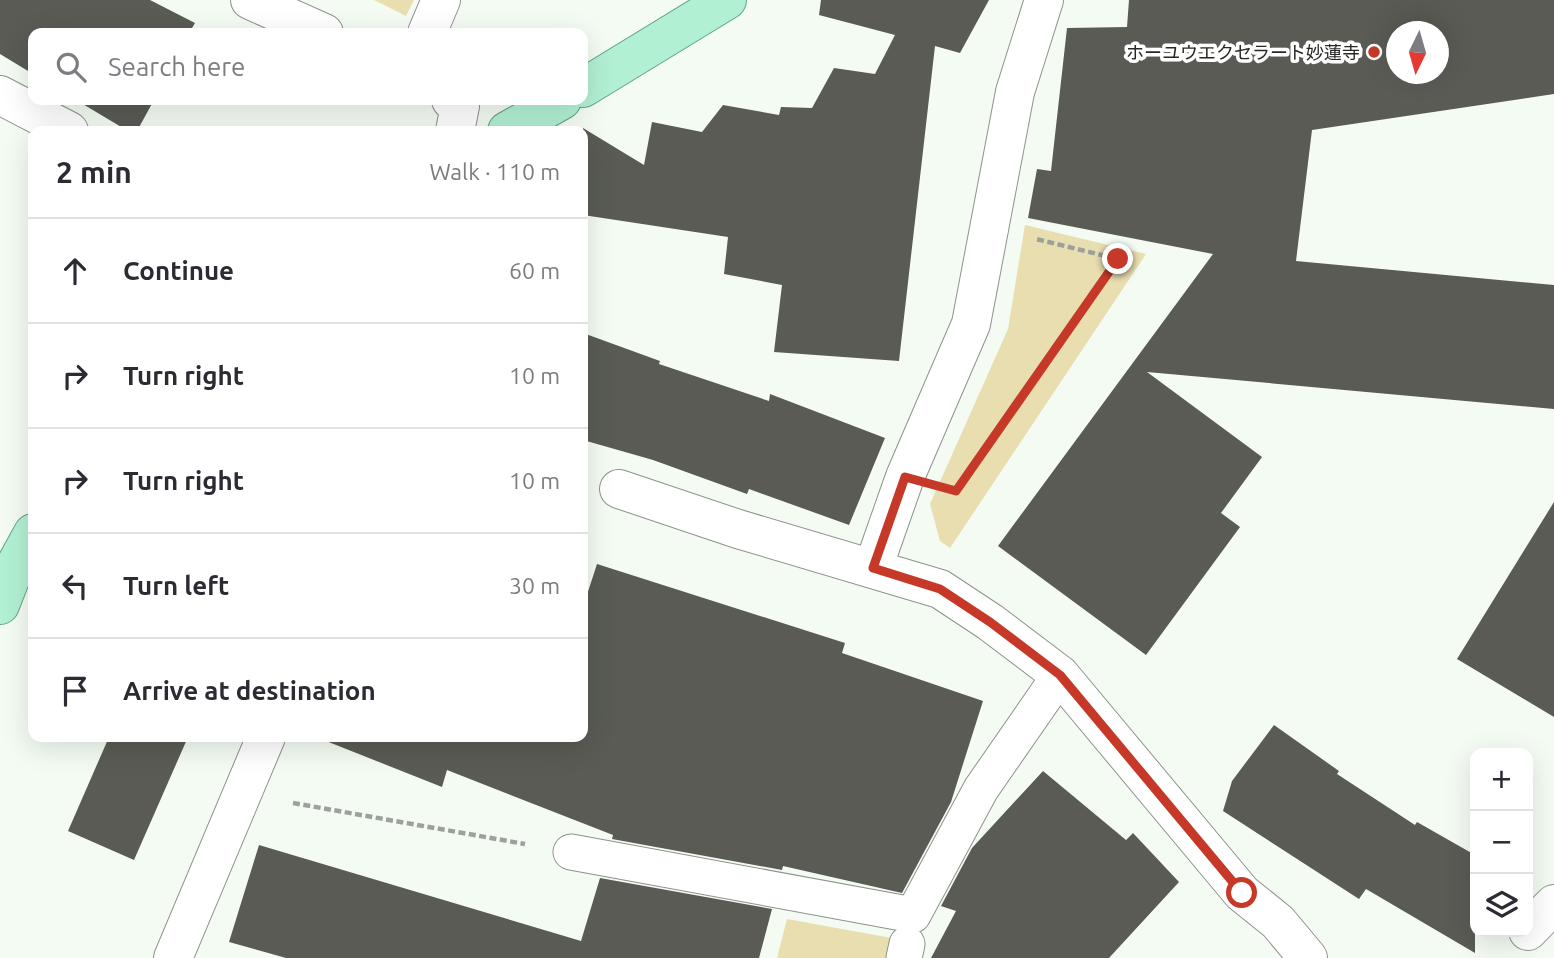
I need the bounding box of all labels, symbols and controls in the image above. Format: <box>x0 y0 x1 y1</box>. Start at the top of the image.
north arrow <box>1386 21 1449 84</box>
search box <box>28 28 588 105</box>
place label: ホーユウエクセラート妙蓮寺 <box>1126 42 1360 62</box>
marker: ホーユウエクセラート妙蓮寺 <box>1366 44 1382 60</box>
icon: search <box>52 48 90 86</box>
text: Search here <box>108 52 245 81</box>
text: 2 min <box>56 155 132 189</box>
text: Walk · 110 m <box>429 159 560 184</box>
route end <box>1102 243 1133 274</box>
icon: ahead <box>56 252 94 290</box>
text: Continue <box>123 256 234 285</box>
text: 60 m <box>509 258 560 283</box>
icon: right <box>56 357 94 395</box>
text: Turn right <box>123 361 244 390</box>
text: 10 m <box>509 363 560 388</box>
icon: right <box>56 462 94 500</box>
text: Turn right <box>123 466 244 495</box>
text: 10 m <box>509 468 560 493</box>
icon: left <box>56 567 94 605</box>
text: Turn left <box>123 571 229 600</box>
text: 30 m <box>509 573 560 598</box>
icon: arrive <box>56 672 94 710</box>
text: Arrive at destination <box>123 676 376 705</box>
map controls <box>1470 748 1533 937</box>
button: + <box>1470 748 1533 811</box>
button: − <box>1470 811 1533 874</box>
button: layers <box>1470 874 1533 937</box>
route start <box>1226 877 1257 908</box>

